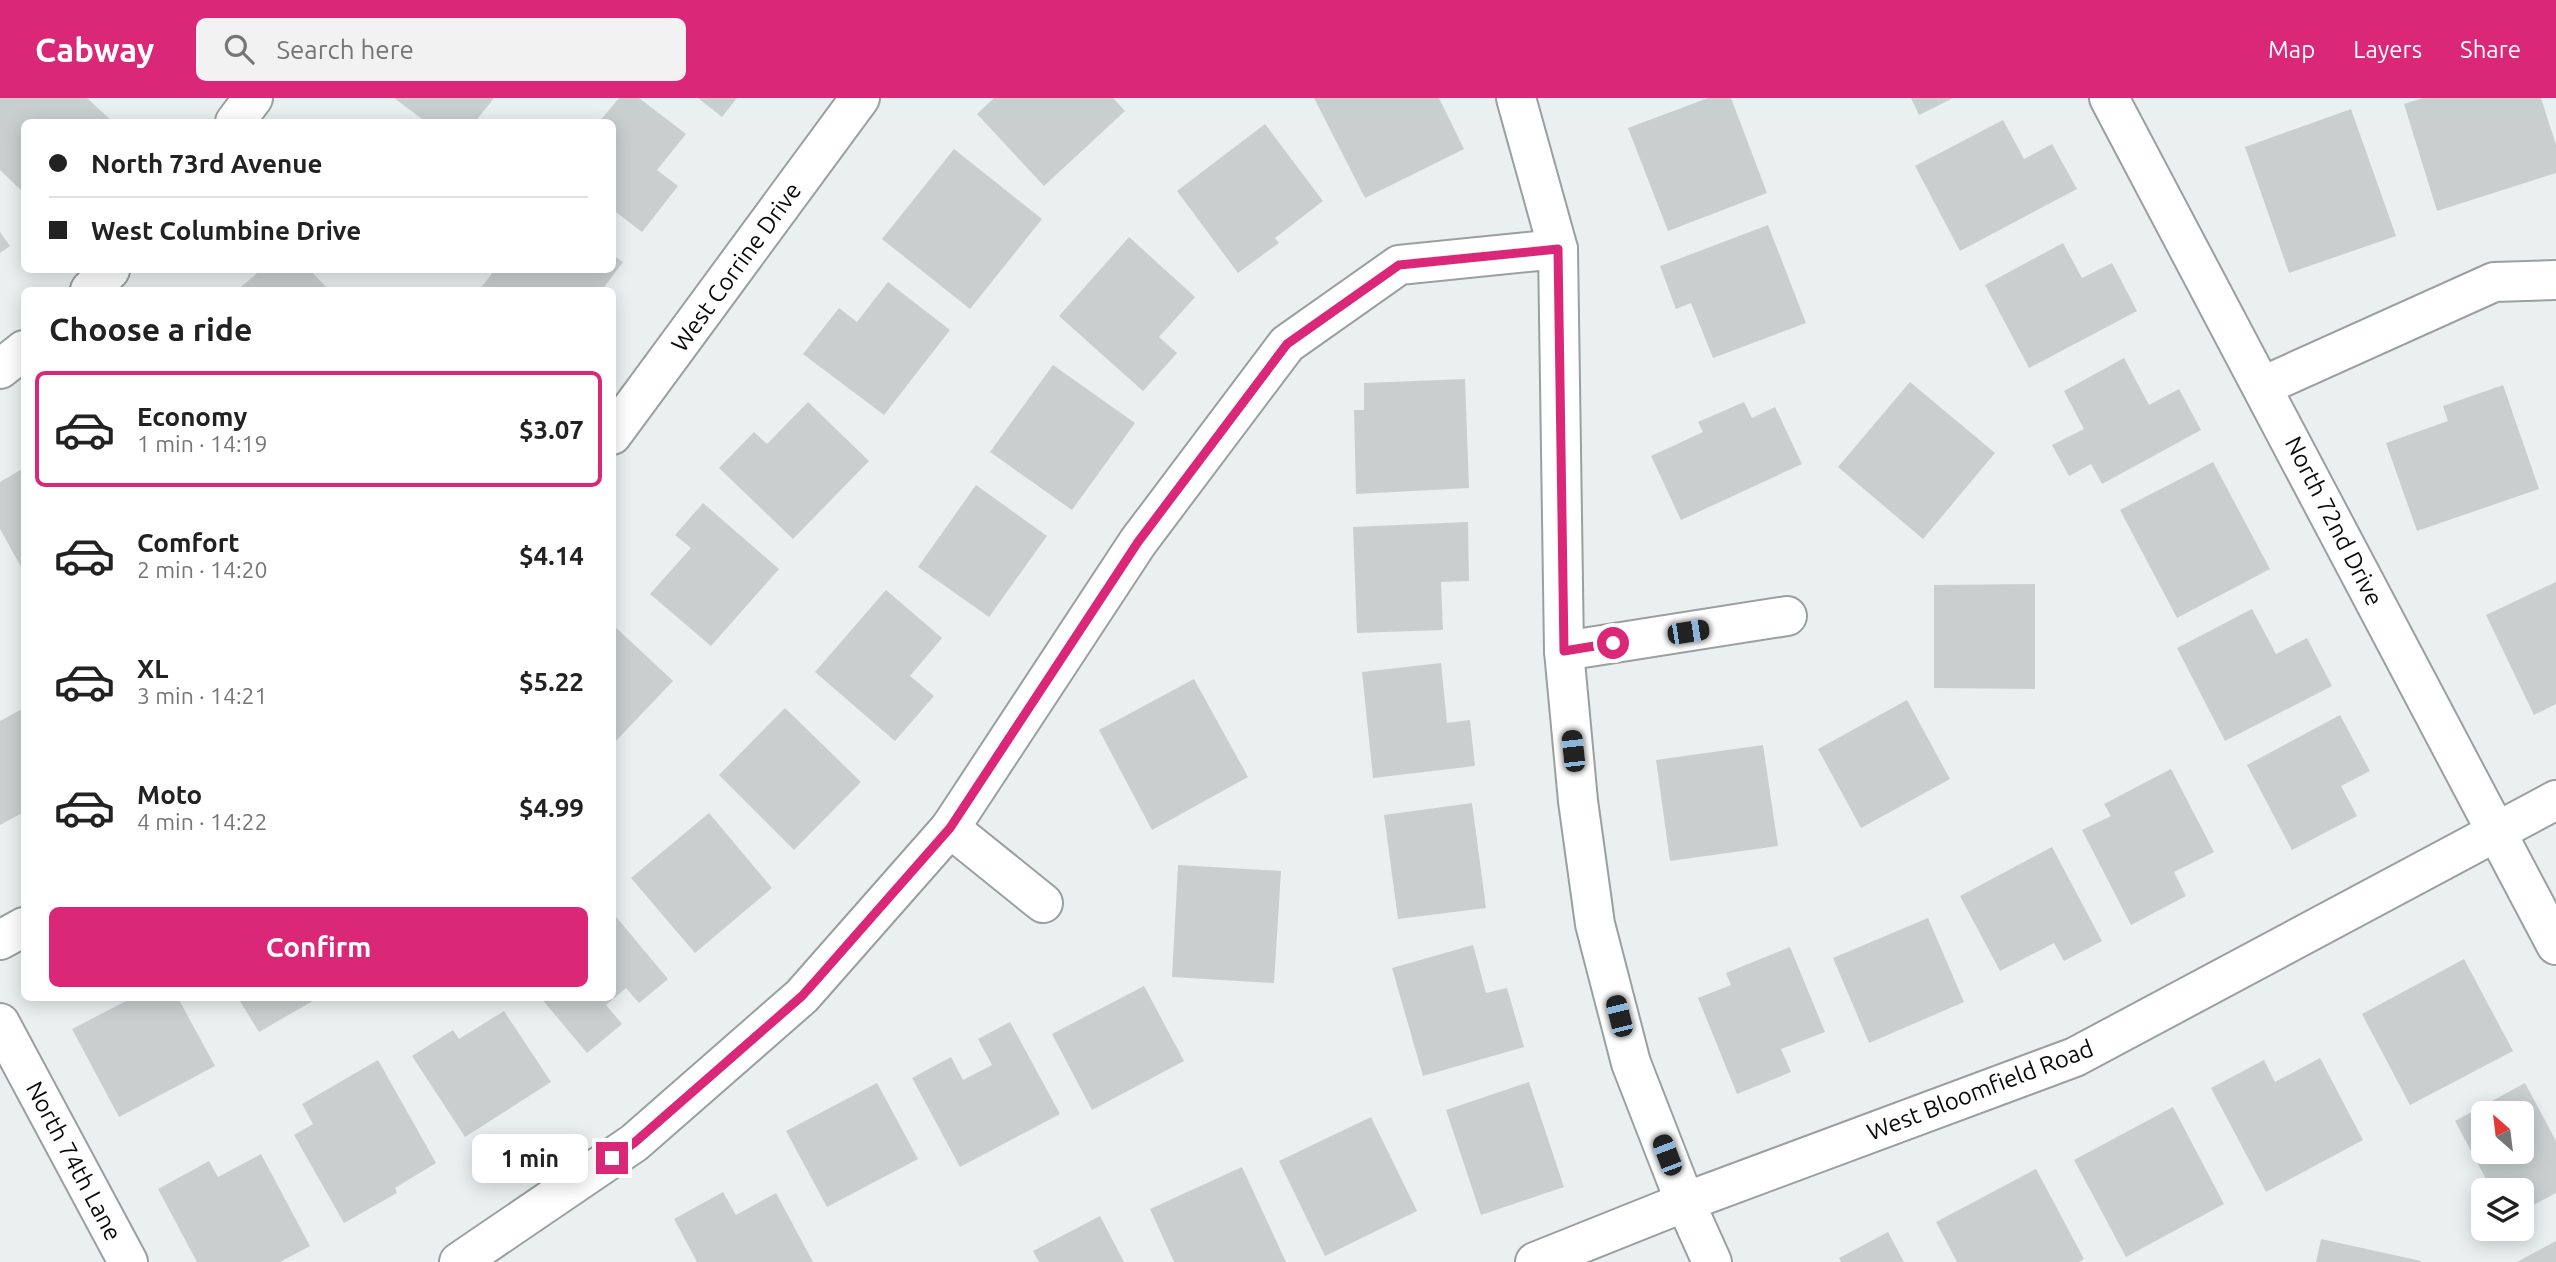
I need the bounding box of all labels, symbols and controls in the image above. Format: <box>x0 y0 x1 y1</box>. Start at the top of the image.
search box <box>196 18 686 81</box>
icon: search <box>220 30 258 68</box>
text: Cabway <box>35 31 154 68</box>
text: Search here <box>276 35 414 64</box>
text: Map <box>2268 36 2315 63</box>
text: Layers <box>2353 36 2422 63</box>
text: Share <box>2460 36 2521 63</box>
text: North 73rd Avenue <box>91 149 322 178</box>
street label: West Corrine Drive <box>666 177 806 357</box>
text: West Columbine Drive <box>91 216 361 245</box>
text: Choose a ride <box>49 311 252 347</box>
icon: car <box>53 398 116 461</box>
text: Economy <box>137 402 247 431</box>
text: $3.07 <box>519 415 584 444</box>
text: 1 min · 14:19 <box>137 431 268 456</box>
street label: North 72nd Drive <box>2280 432 2388 610</box>
icon: car <box>53 524 116 587</box>
text: Comfort <box>137 528 240 557</box>
text: $4.14 <box>519 541 584 570</box>
text: 2 min · 14:20 <box>137 557 268 582</box>
car <box>1666 618 1711 646</box>
route start <box>1597 627 1629 659</box>
icon: car <box>53 650 116 713</box>
text: XL <box>137 654 168 683</box>
text: $5.22 <box>519 667 584 696</box>
text: 3 min · 14:21 <box>137 683 268 708</box>
car <box>1561 729 1586 773</box>
icon: car <box>53 776 116 839</box>
text: Moto <box>137 780 202 809</box>
text: $4.99 <box>519 793 584 822</box>
text: 4 min · 14:22 <box>137 809 268 834</box>
button: Confirm <box>49 907 588 987</box>
car <box>1604 993 1635 1039</box>
street label: West Bloomfield Road <box>1863 1034 2097 1146</box>
street label: North 74th Lane <box>21 1077 127 1245</box>
north arrow <box>2471 1101 2534 1164</box>
map controls <box>2471 1101 2534 1241</box>
car <box>1650 1132 1685 1178</box>
callout: 1 min <box>472 1134 588 1182</box>
route end <box>596 1142 628 1174</box>
text: 1 min <box>501 1146 559 1171</box>
button: layers <box>2471 1178 2534 1241</box>

